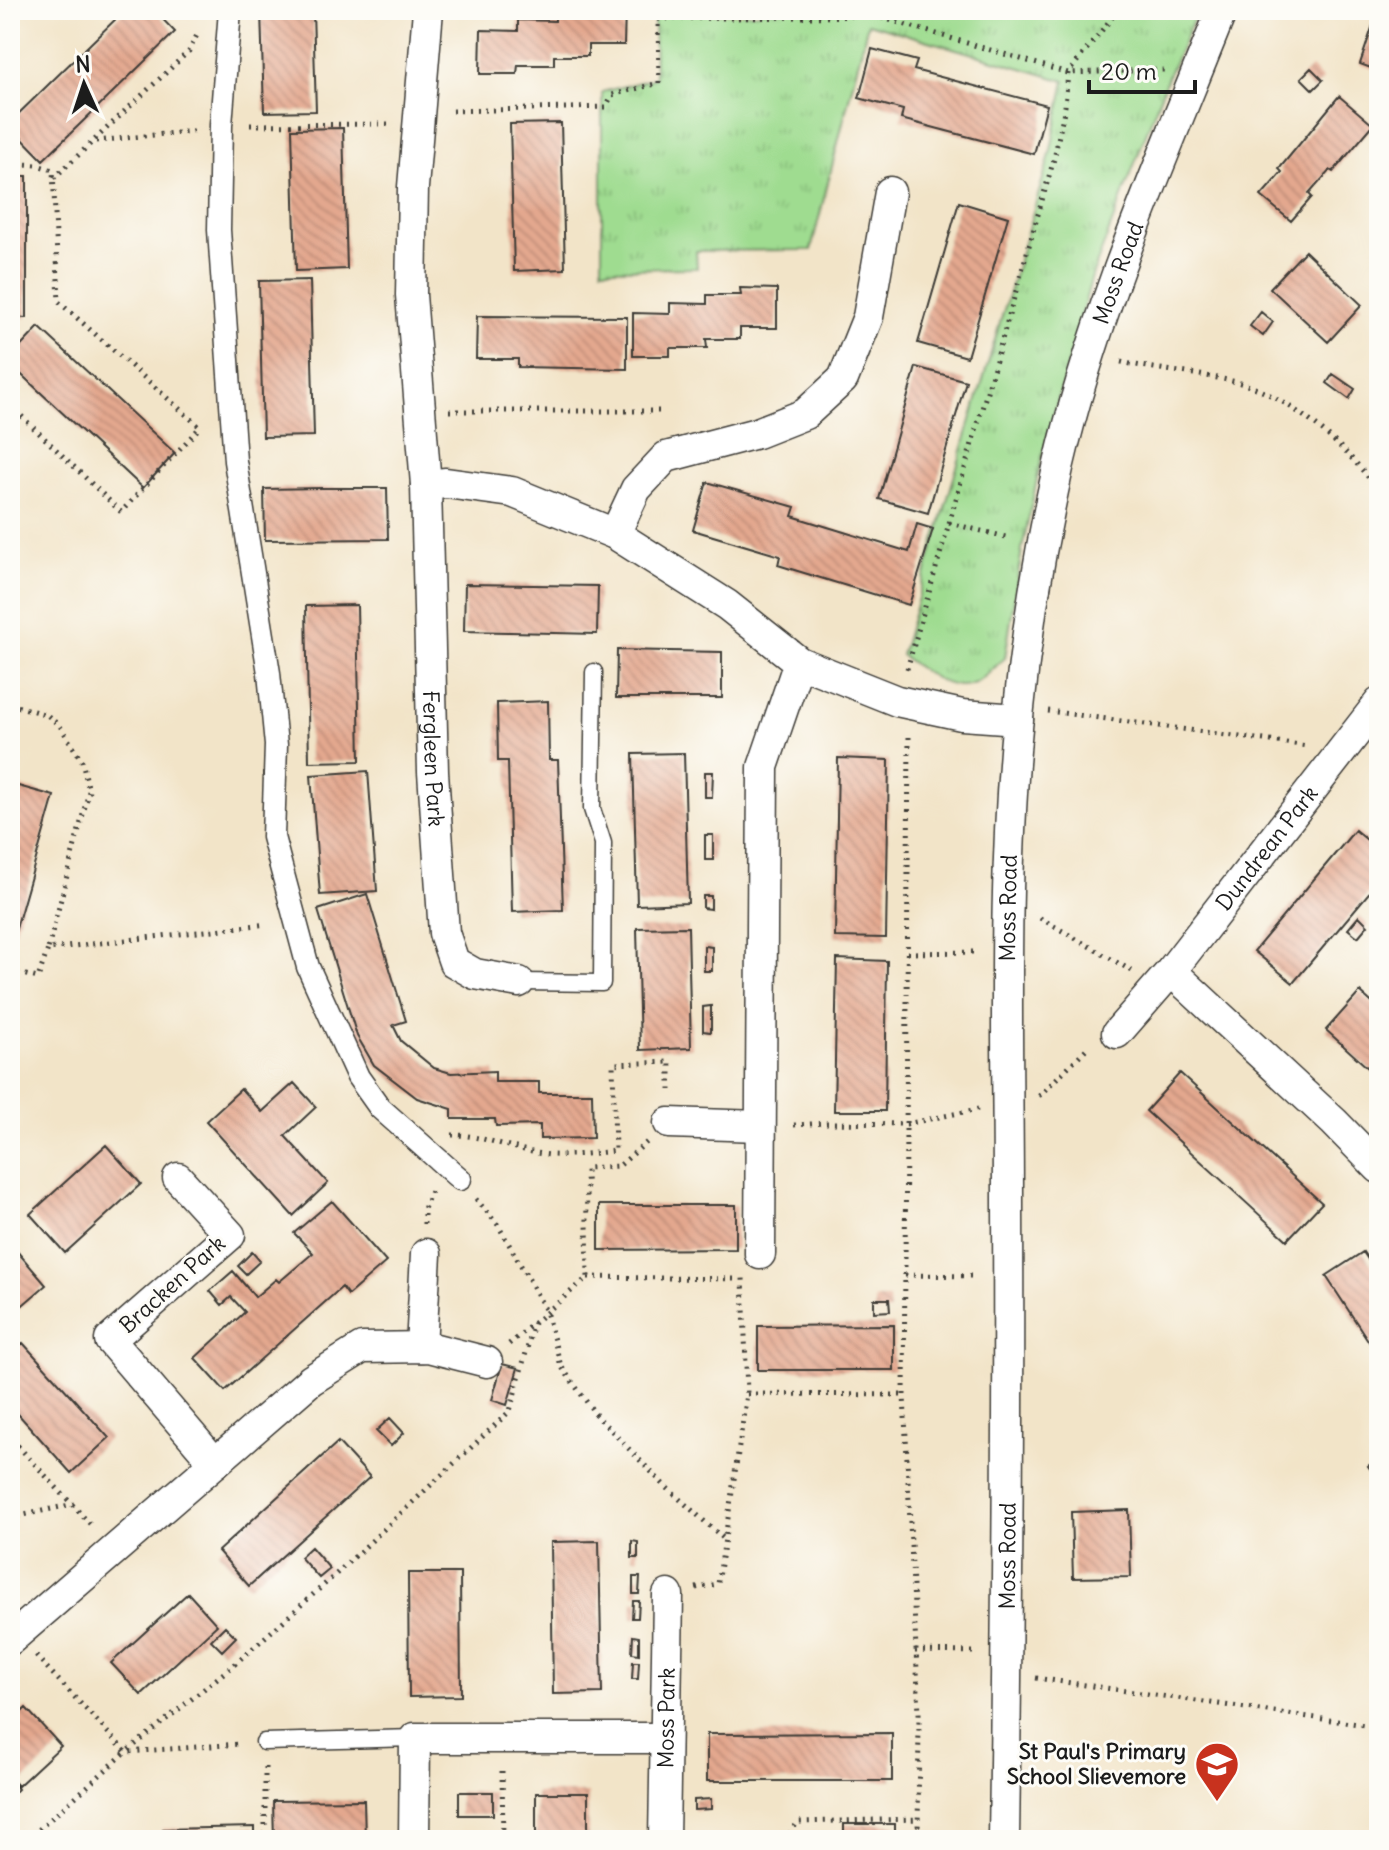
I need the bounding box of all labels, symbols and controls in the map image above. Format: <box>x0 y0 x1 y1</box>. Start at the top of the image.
north arrow <box>44 44 124 124</box>
scale bar <box>1089 44 1195 94</box>
text: N <box>75 50 91 78</box>
text: 20 m <box>1101 56 1157 86</box>
street label: Moss Road <box>1087 218 1149 328</box>
street label: Fergleen Park <box>417 690 451 828</box>
street label: Dundrean Park <box>1209 780 1324 916</box>
street label: Moss Road <box>993 854 1023 962</box>
street label: Bracken Park <box>113 1229 231 1339</box>
street label: Moss Road <box>993 1502 1022 1610</box>
street label: Moss Park <box>651 1667 681 1769</box>
place label: St Paul's Primary School Slievemore <box>1007 1737 1186 1790</box>
school or university icon: St Paul's Primary School Slievemore <box>1193 1740 1241 1803</box>

